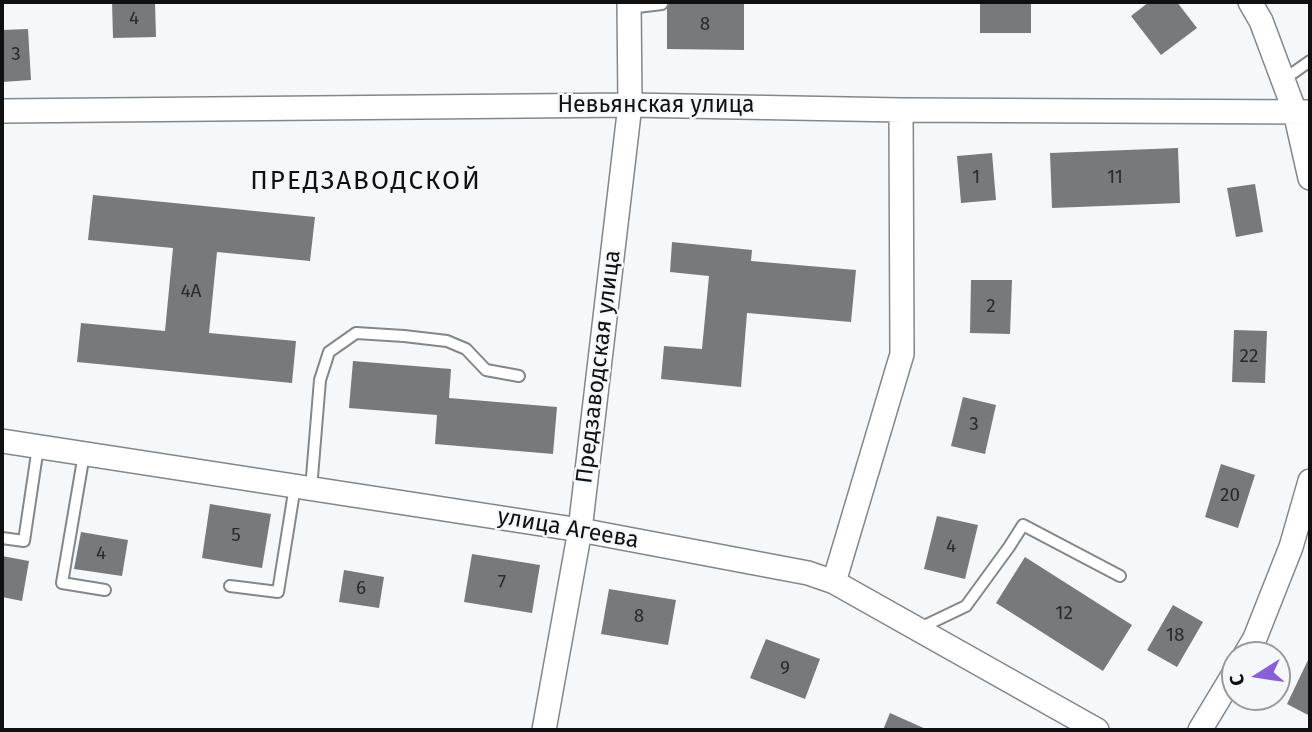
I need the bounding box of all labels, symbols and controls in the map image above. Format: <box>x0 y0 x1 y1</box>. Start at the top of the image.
house number: 4 <box>129 8 139 30</box>
house number: 8 <box>700 14 710 36</box>
house number: 3 <box>11 44 21 66</box>
street label: Невьянская улица <box>557 92 755 120</box>
district label: ПРЕДЗАВОДСКОЙ <box>252 166 480 198</box>
house number: 1 <box>972 167 980 189</box>
house number: 11 <box>1107 167 1123 189</box>
street label: Предзаводская улица <box>571 249 627 485</box>
house number: 4А <box>181 281 201 303</box>
house number: 2 <box>986 296 996 318</box>
house number: 22 <box>1240 346 1258 368</box>
house number: 3 <box>969 414 979 436</box>
house number: 20 <box>1220 485 1240 507</box>
street label: улица Агеева <box>495 503 641 555</box>
house number: 5 <box>231 525 241 547</box>
house number: 4 <box>946 536 956 558</box>
house number: 4 <box>96 543 106 565</box>
house number: 7 <box>498 572 506 594</box>
house number: 6 <box>356 578 366 600</box>
house number: 12 <box>1055 603 1073 625</box>
house number: 8 <box>634 606 644 628</box>
house number: 18 <box>1166 625 1184 647</box>
north arrow <box>1221 641 1291 711</box>
house number: 9 <box>780 658 790 680</box>
text: С <box>1225 672 1249 688</box>

